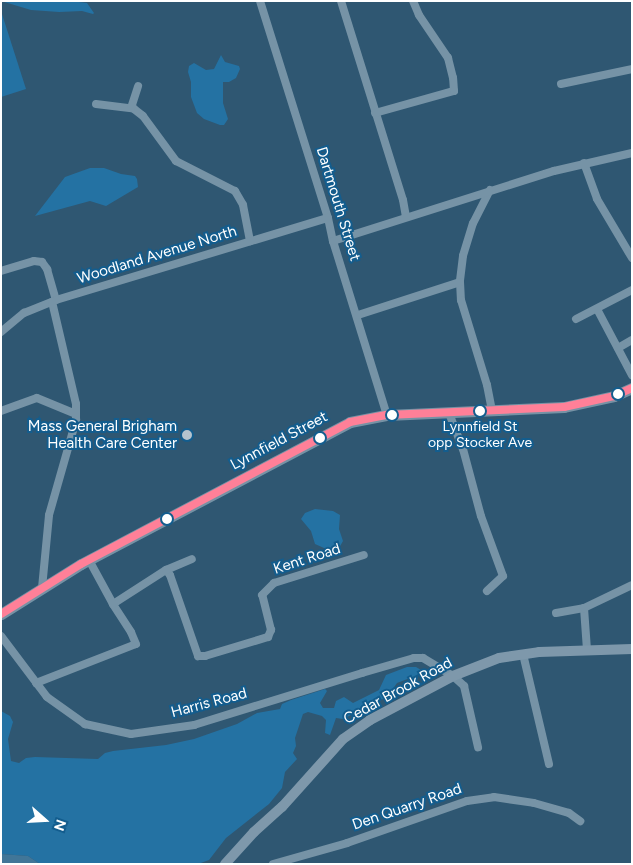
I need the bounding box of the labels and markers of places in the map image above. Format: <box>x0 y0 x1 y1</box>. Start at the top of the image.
unlabelled marker <box>613 389 623 399</box>
marker: Lynnfield St opp Stocker Ave <box>475 406 485 416</box>
unlabelled marker <box>387 410 397 420</box>
place label: Mass General Brigham Health Care Center <box>28 417 177 452</box>
place label: Lynnfield St opp Stocker Ave <box>428 419 532 452</box>
marker: Mass General Brigham Health Care Center <box>181 429 193 441</box>
unlabelled marker <box>315 433 325 443</box>
unlabelled marker <box>162 514 172 524</box>

